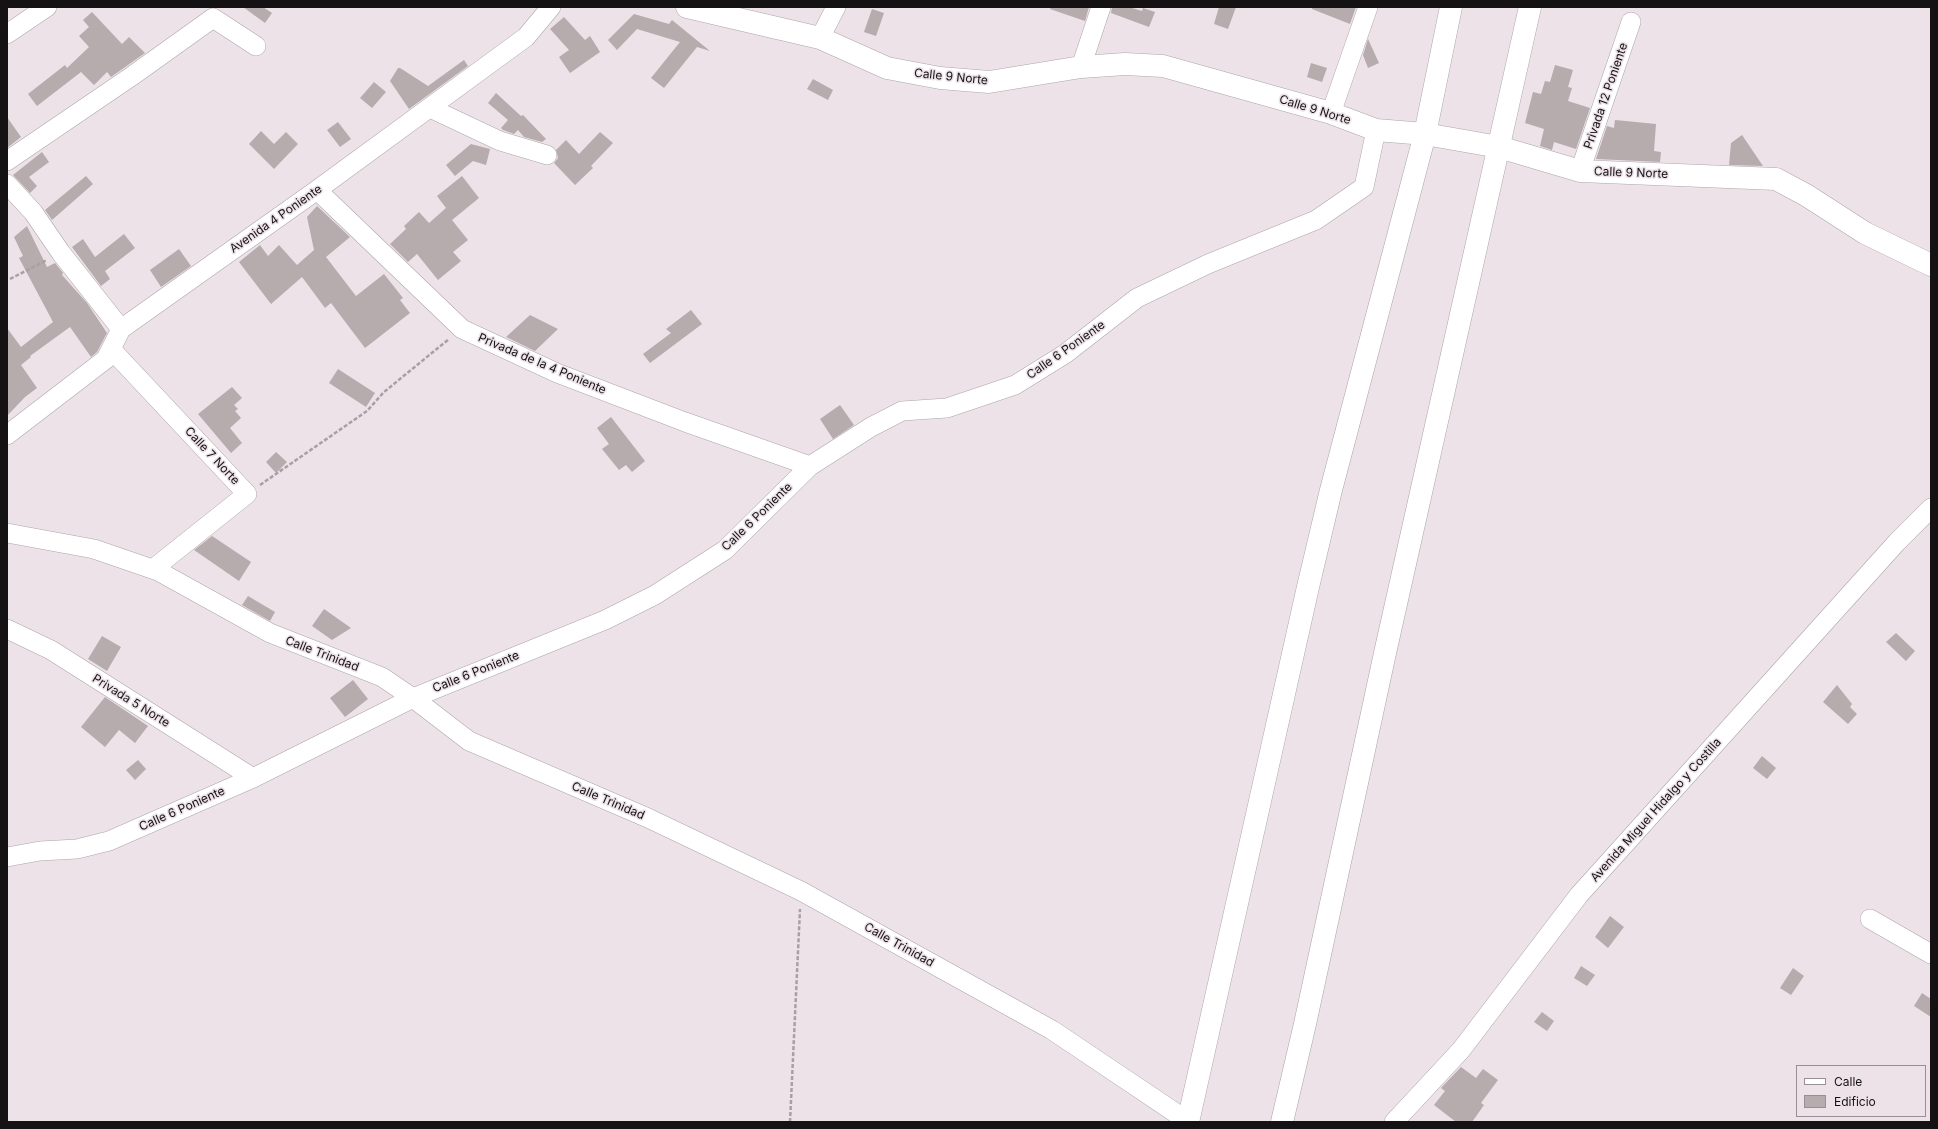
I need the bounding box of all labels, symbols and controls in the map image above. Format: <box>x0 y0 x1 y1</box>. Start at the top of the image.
street label: Privada 12 Poniente <box>1581 41 1631 151</box>
street label: Calle 9 Norte <box>913 66 989 88</box>
street label: Calle 9 Norte <box>1277 92 1353 128</box>
street label: Calle 9 Norte <box>1594 165 1668 181</box>
street label: Avenida 4 Poniente <box>227 182 325 256</box>
street label: Calle 6 Poniente <box>1024 318 1108 382</box>
street label: Privada de la 4 Poniente <box>476 330 608 398</box>
street label: Calle 7 Norte <box>182 424 242 488</box>
street label: Calle 6 Poniente <box>719 480 795 554</box>
street label: Calle Trinidad <box>283 633 361 675</box>
street label: Calle 6 Poniente <box>431 648 521 696</box>
street label: Privada 5 Norte <box>90 671 172 731</box>
street label: Avenida Miguel Hidalgo y Costilla <box>1588 735 1724 885</box>
street label: Calle Trinidad <box>569 779 647 823</box>
street label: Calle 6 Poniente <box>137 784 227 834</box>
street label: Calle Trinidad <box>861 920 937 970</box>
legend <box>1796 1065 1926 1117</box>
text: Calle <box>1834 1074 1862 1089</box>
text: Edificio <box>1834 1094 1876 1109</box>

